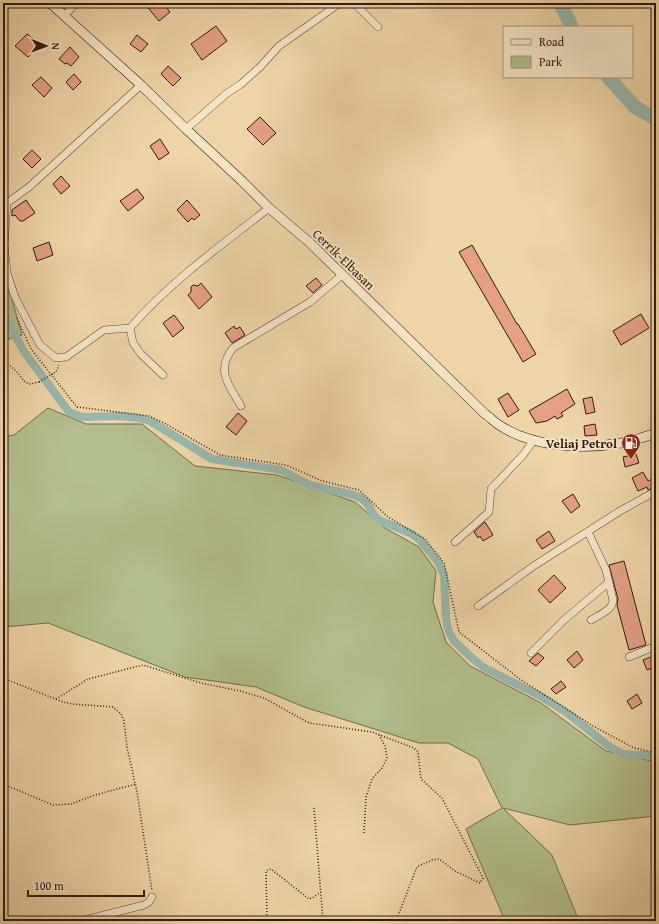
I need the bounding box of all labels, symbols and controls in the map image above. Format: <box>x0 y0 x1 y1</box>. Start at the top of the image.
north arrow <box>26 26 66 66</box>
legend <box>503 26 633 78</box>
text: Road <box>539 33 565 50</box>
text: N <box>48 42 64 51</box>
text: Park <box>539 53 563 70</box>
street label: Cerrik-Elbasan <box>308 225 380 295</box>
fuel station icon: Veliaj Petrol <box>620 432 642 460</box>
place label: Veliaj Petrol <box>546 434 617 453</box>
scale bar <box>28 872 144 898</box>
text: 100 m <box>34 877 64 894</box>

